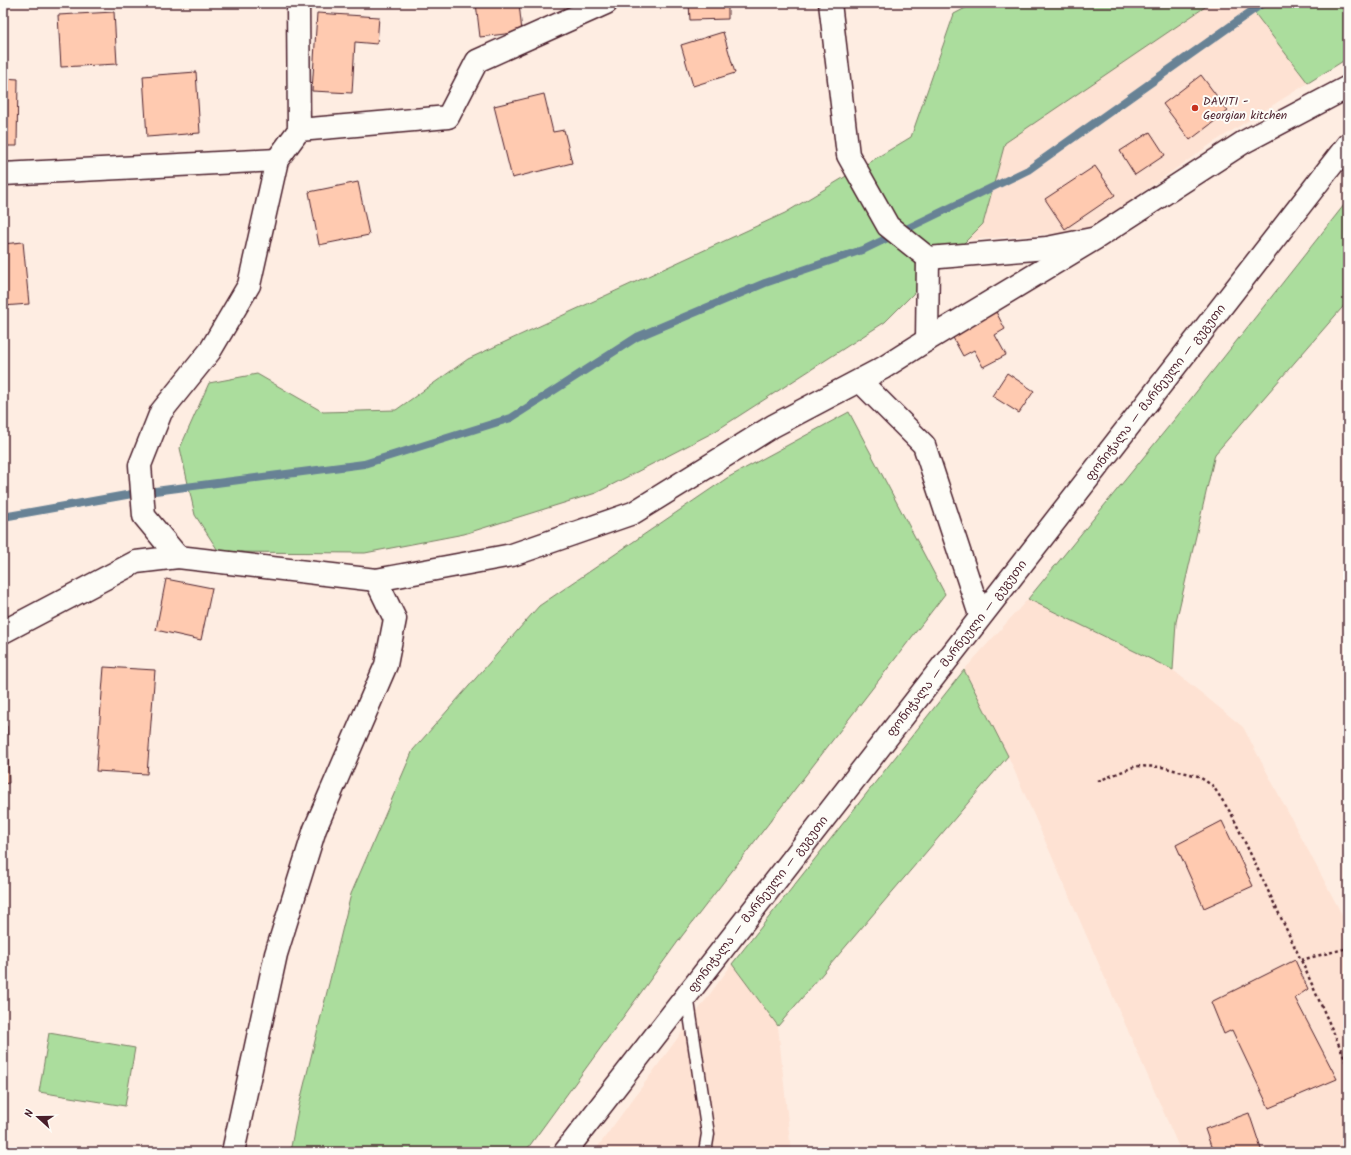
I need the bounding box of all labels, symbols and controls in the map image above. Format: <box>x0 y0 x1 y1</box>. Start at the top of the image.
place label: DAVITI - Georgian kitchen <box>1203 92 1287 125</box>
marker: DAVITI - Georgian kitchen <box>1190 103 1200 113</box>
street label: ფონიჭალა — მარნეული — გუგუთი <box>1081 300 1230 485</box>
street label: ფონიჭალა — მარნეული — გუგუთი <box>882 556 1032 741</box>
street label: ფონიჭალა — მარნეული — გუგუთი <box>683 812 833 997</box>
north arrow <box>18 1097 58 1137</box>
text: N <box>20 1107 39 1120</box>

